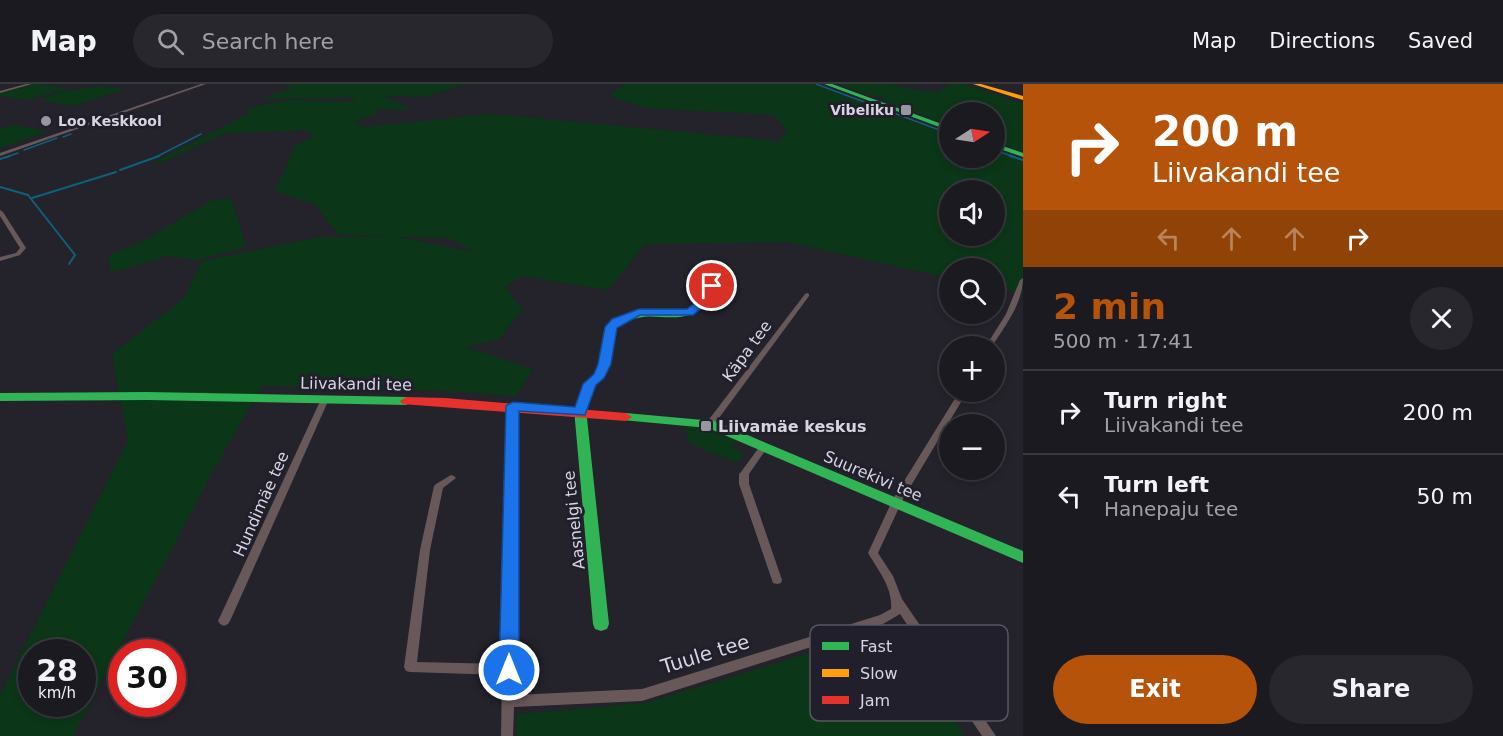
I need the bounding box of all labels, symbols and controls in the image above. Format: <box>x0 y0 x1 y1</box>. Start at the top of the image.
search box <box>133 14 553 68</box>
text: Map <box>30 25 97 58</box>
icon: search <box>154 25 187 58</box>
text: Search here <box>202 29 334 54</box>
text: Map <box>1192 29 1236 53</box>
text: Directions <box>1269 29 1375 53</box>
text: Saved <box>1408 29 1473 53</box>
place label: Vibeliku <box>830 102 894 118</box>
north arrow <box>939 102 1005 168</box>
map controls <box>939 102 1005 480</box>
marker: Vibeliku <box>899 103 913 117</box>
text: 200 m <box>1152 107 1298 156</box>
icon: right <box>1053 108 1131 186</box>
place label: Loo Keskkool <box>58 113 162 129</box>
marker: Loo Keskkool <box>39 114 53 128</box>
text: Liivakandi tee <box>1152 157 1340 188</box>
button: sound <box>939 180 1005 246</box>
icon: left <box>1152 222 1185 255</box>
icon: ahead <box>1215 222 1248 255</box>
icon: ahead <box>1278 222 1311 255</box>
icon: right <box>1341 222 1374 255</box>
button: search <box>939 258 1005 324</box>
pin <box>686 260 737 311</box>
icon: arrive <box>695 269 728 302</box>
text: 2 min <box>1053 286 1166 327</box>
button: close <box>1410 287 1473 350</box>
street label: Käpa tee <box>718 317 776 385</box>
text: 500 m · 17:41 <box>1053 329 1194 353</box>
button: + <box>939 336 1005 402</box>
street label: Liivakandi tee <box>300 374 412 394</box>
text: Turn right <box>1104 388 1227 413</box>
icon: right <box>1053 396 1086 429</box>
text: 200 m <box>1403 400 1473 425</box>
text: Liivakandi tee <box>1104 413 1244 437</box>
button: − <box>939 414 1005 480</box>
place label: Liivamäe keskus <box>718 417 866 436</box>
marker: Liivamäe keskus <box>699 419 713 433</box>
street label: Suurekivi tee <box>821 447 925 505</box>
street label: Hundimäe tee <box>229 448 293 560</box>
street label: Aasnelgi tee <box>559 470 589 570</box>
text: Turn left <box>1104 472 1209 497</box>
icon: left <box>1053 480 1086 513</box>
text: 50 m <box>1417 484 1473 509</box>
text: Hanepaju tee <box>1104 497 1238 521</box>
legend <box>810 625 1008 721</box>
street label: Tuule tee <box>657 629 752 679</box>
text: Fast <box>860 637 892 656</box>
position arrow <box>477 638 541 702</box>
speed limit sign: 30 <box>108 639 186 717</box>
text: 28 <box>36 653 78 688</box>
button: Exit <box>1053 655 1257 724</box>
button: Share <box>1269 655 1473 724</box>
text: Slow <box>860 664 897 683</box>
text: km/h <box>38 684 76 702</box>
text: Jam <box>859 691 890 710</box>

